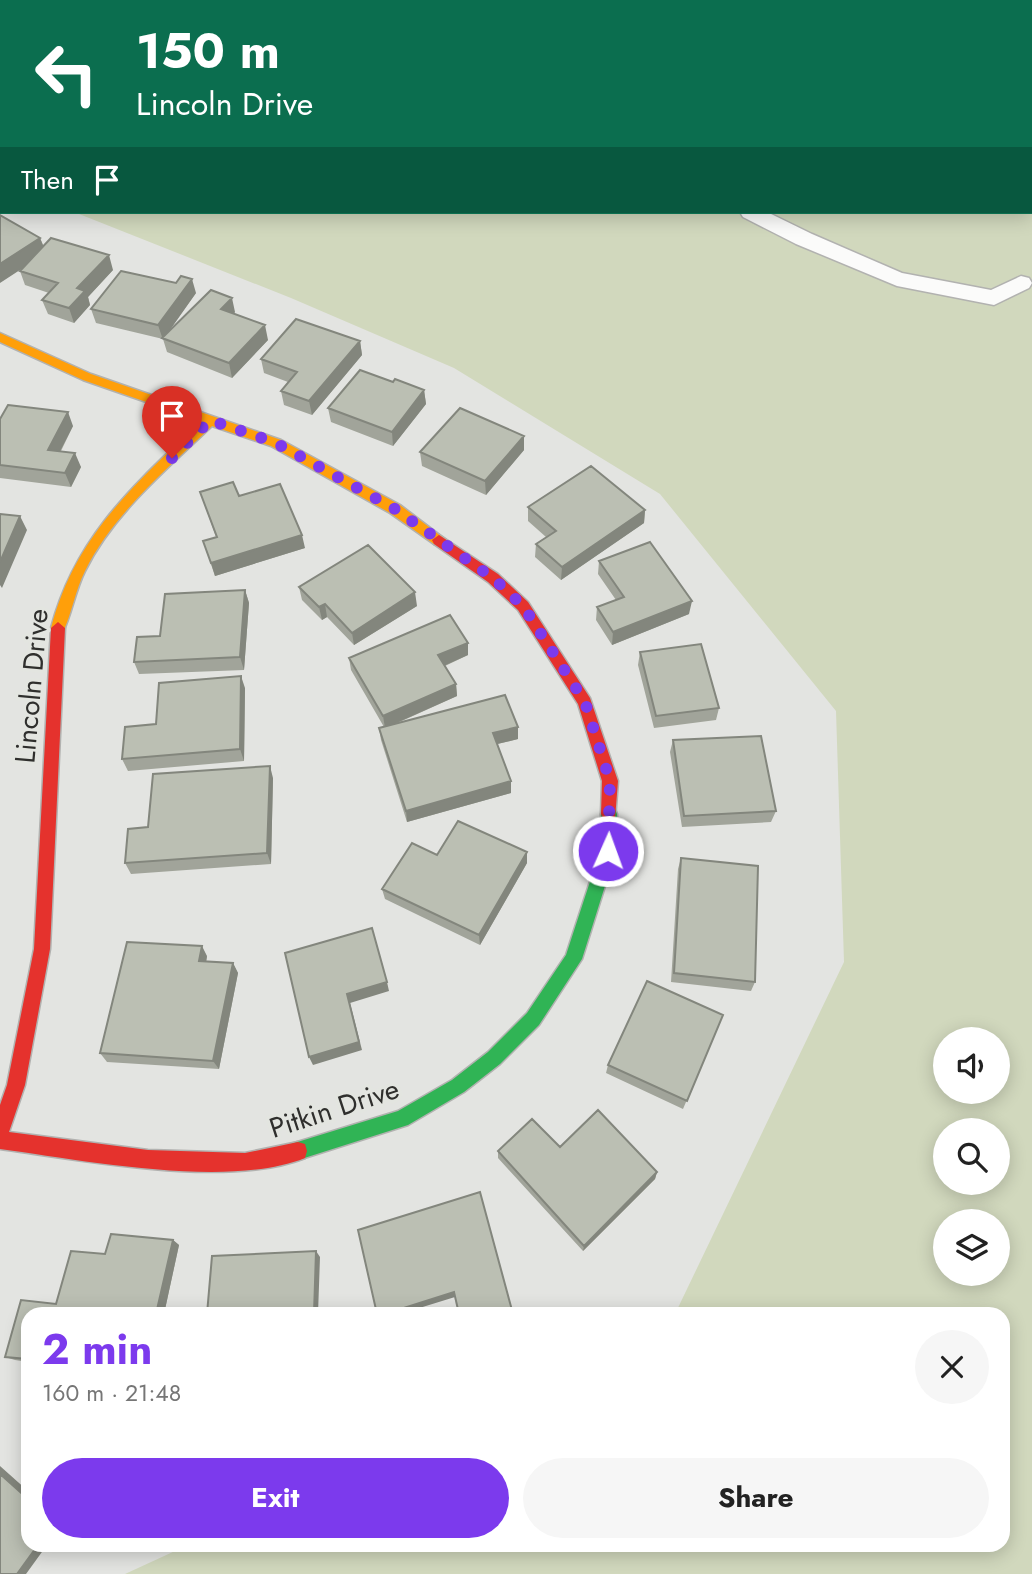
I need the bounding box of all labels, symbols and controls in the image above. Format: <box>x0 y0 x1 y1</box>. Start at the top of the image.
text: 150 m <box>136 16 280 86</box>
icon: left <box>21 28 112 119</box>
text: Lincoln Drive <box>136 81 313 127</box>
text: Then <box>21 161 74 199</box>
icon: arrive <box>88 161 126 199</box>
pin <box>142 386 202 458</box>
icon: arrive <box>153 397 191 435</box>
street label: Lincoln Drive <box>4 607 59 765</box>
position arrow <box>571 814 645 888</box>
map controls <box>933 1027 1010 1286</box>
button: sound <box>933 1027 1010 1104</box>
street label: Pitkin Drive <box>264 1068 404 1149</box>
button: search <box>933 1118 1010 1195</box>
button: layers <box>933 1209 1010 1286</box>
text: 2 min <box>42 1319 152 1380</box>
button: close <box>915 1330 989 1404</box>
text: 160 m · 21:48 <box>42 1376 181 1410</box>
button: Exit <box>42 1458 509 1538</box>
button: Share <box>523 1458 989 1538</box>

